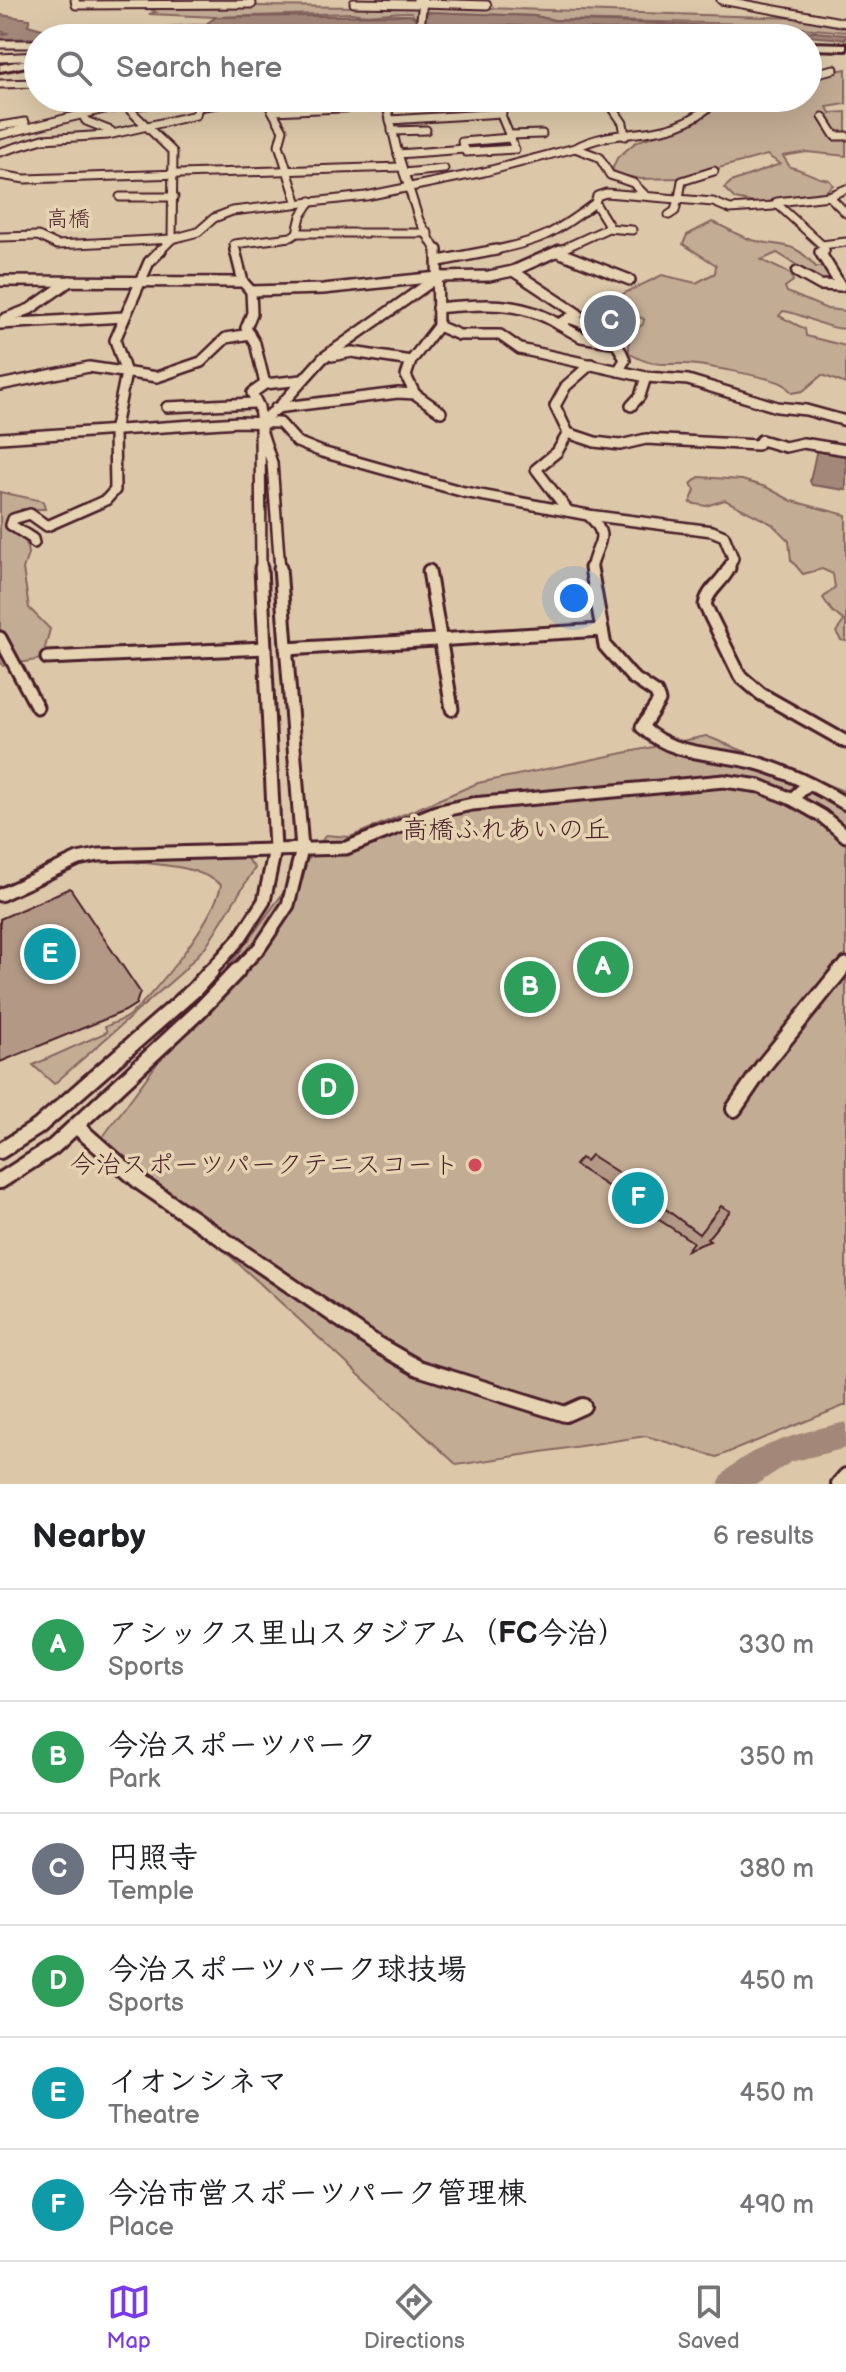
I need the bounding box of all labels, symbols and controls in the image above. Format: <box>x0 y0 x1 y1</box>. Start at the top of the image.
search box <box>24 24 822 112</box>
icon: search <box>52 46 96 90</box>
text: Search here <box>116 50 282 86</box>
district label: 高橋 <box>46 206 90 233</box>
pin: C <box>584 291 636 351</box>
your location <box>554 578 594 618</box>
district label: 高橋ふれあいの丘 <box>402 815 610 846</box>
pin: E <box>24 924 76 984</box>
pin: A <box>577 937 629 997</box>
pin: B <box>504 957 556 1017</box>
pin: D <box>302 1059 354 1119</box>
place label: 今治スポーツパークテニスコート <box>70 1150 459 1181</box>
marker: 今治スポーツパークテニスコート <box>466 1156 484 1174</box>
pin: F <box>612 1168 664 1228</box>
text: Nearby <box>32 1516 146 1557</box>
text: 6 results <box>713 1521 814 1552</box>
text: アシックス里山スタジアム（FC今治） <box>108 1616 627 1652</box>
text: A <box>50 1630 66 1661</box>
text: 330 m <box>738 1630 814 1661</box>
text: Sports <box>108 1652 184 1683</box>
text: 今治スポーツパーク <box>108 1728 377 1764</box>
text: B <box>49 1742 67 1773</box>
text: 350 m <box>739 1742 814 1773</box>
text: Park <box>108 1764 160 1795</box>
text: 円照寺 <box>108 1840 198 1876</box>
text: C <box>49 1854 67 1885</box>
text: 380 m <box>739 1854 814 1885</box>
text: Temple <box>108 1876 194 1907</box>
text: 今治スポーツパーク球技場 <box>108 1952 467 1988</box>
text: D <box>49 1966 67 1997</box>
text: 450 m <box>739 1966 814 1997</box>
text: Sports <box>108 1988 184 2019</box>
text: イオンシネマ <box>108 2064 287 2100</box>
text: E <box>50 2078 66 2109</box>
text: 450 m <box>739 2078 814 2109</box>
text: Theatre <box>108 2100 200 2131</box>
text: 今治市営スポーツパーク管理棟 <box>108 2176 527 2212</box>
text: F <box>50 2190 66 2221</box>
text: 490 m <box>739 2190 814 2221</box>
text: Place <box>108 2212 174 2243</box>
tab: Map <box>106 2280 151 2355</box>
tab: Directions <box>364 2280 465 2355</box>
tab: Saved <box>678 2280 740 2355</box>

